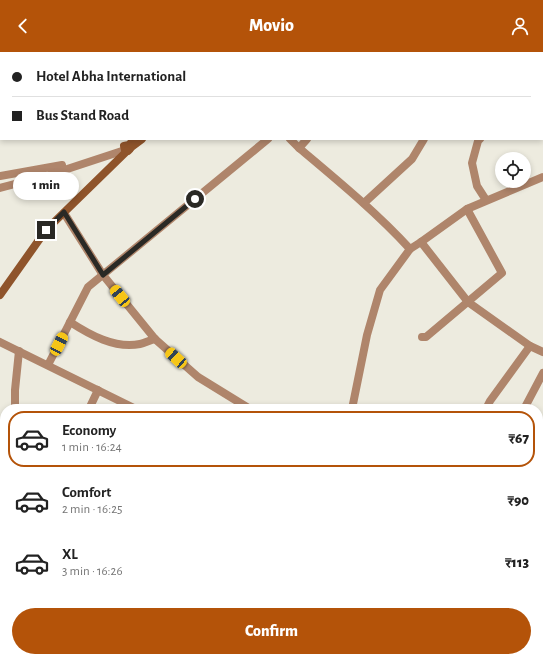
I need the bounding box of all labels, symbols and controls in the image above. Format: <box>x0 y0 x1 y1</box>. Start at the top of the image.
icon: back <box>12 15 34 37</box>
icon: person <box>509 15 531 37</box>
text: Movio <box>249 17 294 35</box>
text: Hotel Abha International <box>36 69 186 84</box>
text: Bus Stand Road <box>36 108 129 123</box>
map controls <box>495 152 531 188</box>
button: locate <box>495 152 531 188</box>
callout: 1 min <box>13 172 79 200</box>
text: 1 min <box>32 179 60 192</box>
route start <box>186 190 204 208</box>
route end <box>37 221 55 239</box>
car <box>108 283 132 309</box>
car <box>48 331 70 357</box>
car <box>163 346 189 370</box>
icon: car <box>14 421 50 457</box>
text: Economy <box>62 423 116 438</box>
text: ₹67 <box>509 431 529 446</box>
text: 1 min · 16:24 <box>62 441 122 454</box>
icon: car <box>14 483 50 519</box>
text: Comfort <box>62 485 111 500</box>
text: ₹90 <box>507 493 529 508</box>
text: 2 min · 16:25 <box>62 503 123 516</box>
icon: car <box>14 545 50 581</box>
text: XL <box>62 547 78 562</box>
text: ₹113 <box>505 555 529 570</box>
text: 3 min · 16:26 <box>62 565 123 578</box>
button: Confirm <box>12 608 531 654</box>

